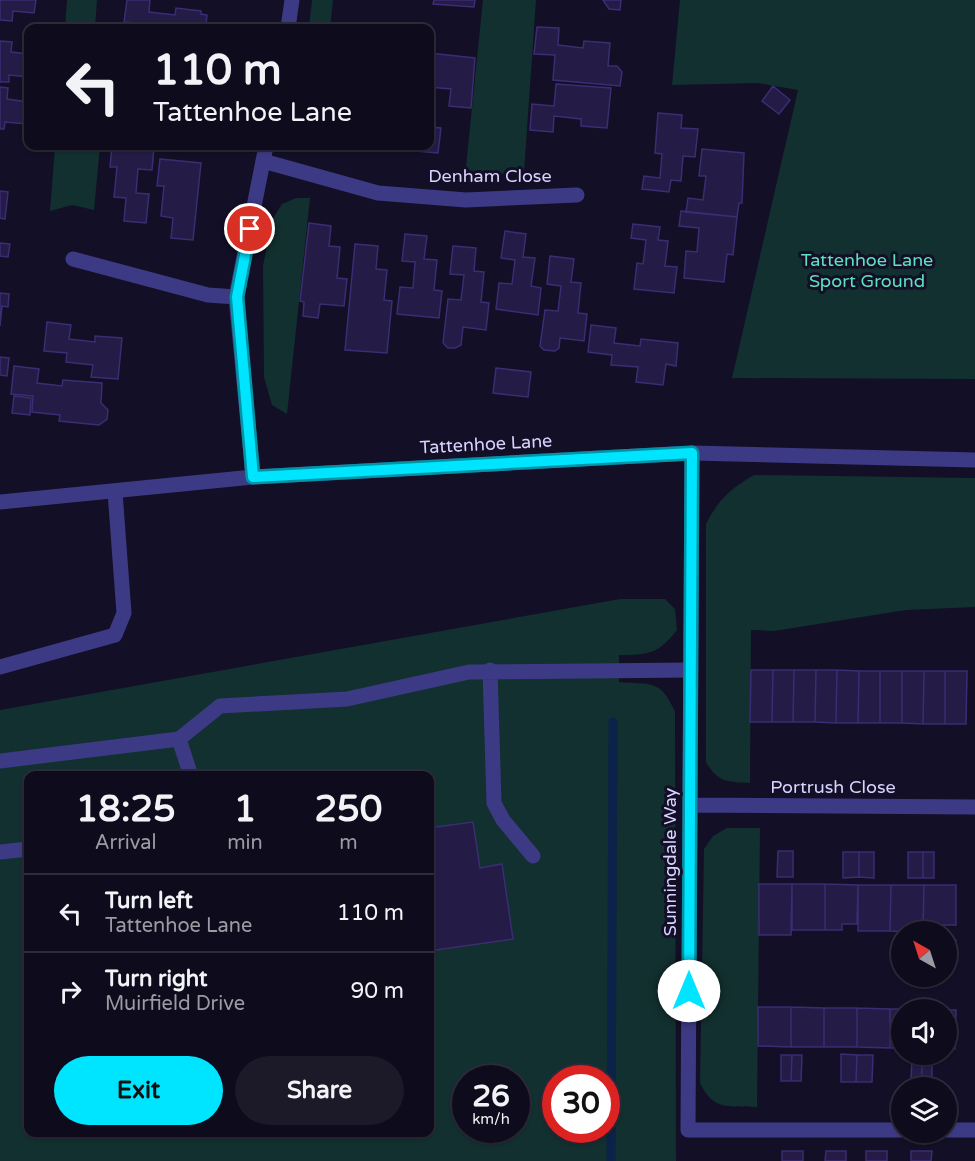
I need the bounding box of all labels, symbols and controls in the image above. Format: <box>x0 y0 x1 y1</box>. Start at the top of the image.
text: 110 m <box>153 45 282 96</box>
icon: left <box>54 48 132 126</box>
text: Tattenhoe Lane <box>153 96 352 129</box>
street label: Denham Close <box>428 165 552 187</box>
pin <box>224 203 275 254</box>
icon: arrive <box>233 212 266 245</box>
park label: Tattenhoe Lane Sport Ground <box>801 249 933 292</box>
street label: Tattenhoe Lane <box>419 430 553 458</box>
street label: Portrush Close <box>770 776 896 798</box>
street label: Sunningdale Way <box>659 787 681 936</box>
text: 18:25 <box>76 788 176 831</box>
text: 1 <box>234 788 256 831</box>
text: 250 <box>314 788 382 831</box>
text: Arrival <box>95 831 157 855</box>
text: min <box>227 831 263 855</box>
text: m <box>339 831 358 855</box>
text: Turn left <box>105 888 193 914</box>
icon: left <box>54 897 87 930</box>
text: 110 m <box>337 900 404 926</box>
text: Tattenhoe Lane <box>105 914 252 938</box>
north arrow <box>891 921 957 987</box>
map controls <box>891 921 957 1143</box>
position arrow <box>657 959 721 1023</box>
text: Turn right <box>105 966 207 992</box>
icon: right <box>54 975 87 1008</box>
text: 90 m <box>350 978 404 1004</box>
text: Muirfield Drive <box>105 992 245 1016</box>
button: sound <box>891 999 957 1065</box>
button: Exit <box>54 1056 223 1125</box>
button: Share <box>235 1056 404 1125</box>
speed limit sign: 30 <box>542 1065 620 1143</box>
button: layers <box>891 1077 957 1143</box>
text: 26 <box>472 1078 510 1115</box>
text: km/h <box>472 1110 510 1128</box>

